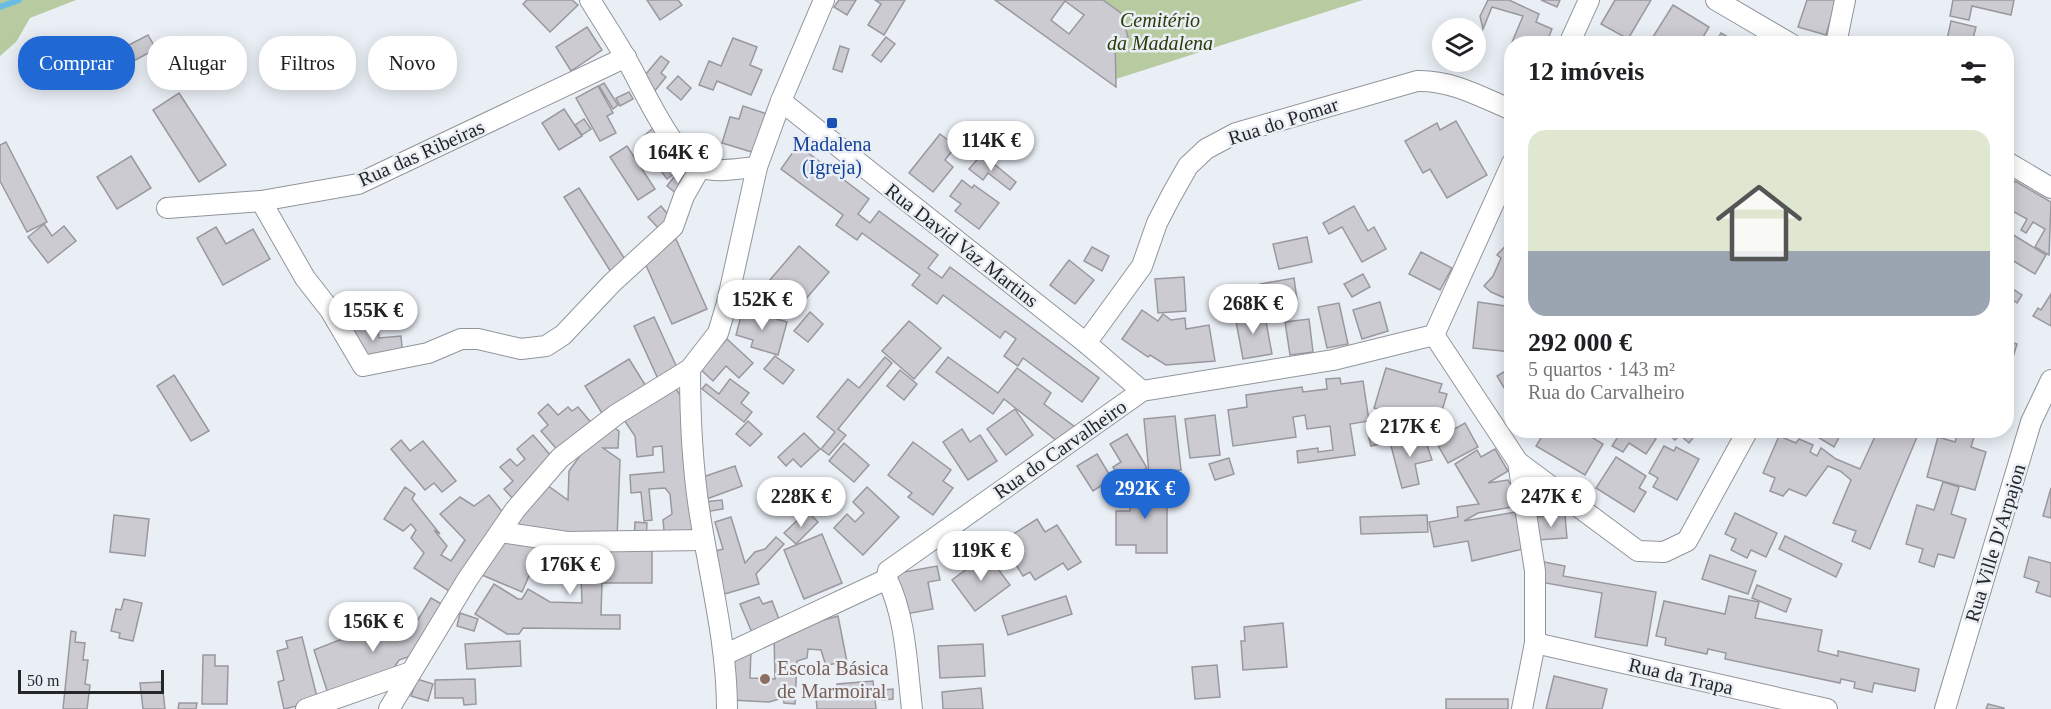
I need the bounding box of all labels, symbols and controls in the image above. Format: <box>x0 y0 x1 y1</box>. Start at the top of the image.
park label: Cemitério da Madalena <box>1107 9 1213 54</box>
map controls <box>1432 18 1486 72</box>
button: layers <box>1432 18 1486 72</box>
chip: Comprar <box>18 36 135 90</box>
chip: Alugar <box>147 36 247 90</box>
chip: Filtros <box>259 36 356 90</box>
chip: Novo <box>368 36 457 90</box>
icon: filters <box>1957 56 1990 89</box>
text: 12 imóveis <box>1528 57 1644 86</box>
street label: Rua do Pomar <box>1225 93 1341 149</box>
street label: Rua das Ribeiras <box>355 115 488 191</box>
marker: Madalena (Igreja) <box>825 116 839 130</box>
pin: 114K € <box>942 121 1040 172</box>
text: 114K € <box>961 129 1021 151</box>
pin: 164K € <box>629 133 727 184</box>
place label: Madalena (Igreja) <box>793 133 872 179</box>
text: 164K € <box>648 141 708 163</box>
icon: home <box>1705 169 1813 277</box>
street label: Rua David Vaz Martins <box>881 178 1043 312</box>
pin: 152K € <box>713 280 811 331</box>
pin: 268K € <box>1204 284 1302 335</box>
text: 152K € <box>732 288 792 310</box>
pin: 155K € <box>324 291 422 342</box>
text: 268K € <box>1223 292 1283 314</box>
text: 155K € <box>343 299 403 321</box>
text: 292 000 € <box>1528 328 1632 357</box>
text: 5 quartos · 143 m² <box>1528 358 1675 380</box>
text: Rua do Carvalheiro <box>1528 381 1685 403</box>
street label: Rua do Carvalheiro <box>990 395 1130 503</box>
pin: 217K € <box>1361 407 1459 458</box>
text: 217K € <box>1380 415 1440 437</box>
street label: Rua Ville D'Arpajon <box>1960 461 2030 625</box>
pin: 292K € <box>1096 469 1194 520</box>
pin: 228K € <box>752 477 850 528</box>
text: 292K € <box>1115 477 1175 499</box>
pin: 247K € <box>1502 477 1600 528</box>
text: 228K € <box>771 485 831 507</box>
text: 247K € <box>1521 485 1581 507</box>
pin: 119K € <box>932 531 1030 582</box>
text: 119K € <box>951 539 1011 561</box>
pin: 176K € <box>521 545 619 596</box>
text: 176K € <box>540 553 600 575</box>
pin: 156K € <box>324 602 422 653</box>
text: 156K € <box>343 610 403 632</box>
street label: Rua da Trapa <box>1626 653 1736 700</box>
place label: Escola Básica de Marmoiral <box>777 657 889 702</box>
scale bar <box>18 667 164 694</box>
text: 50 m <box>27 672 59 689</box>
marker: Escola Básica de Marmoiral <box>758 672 772 686</box>

